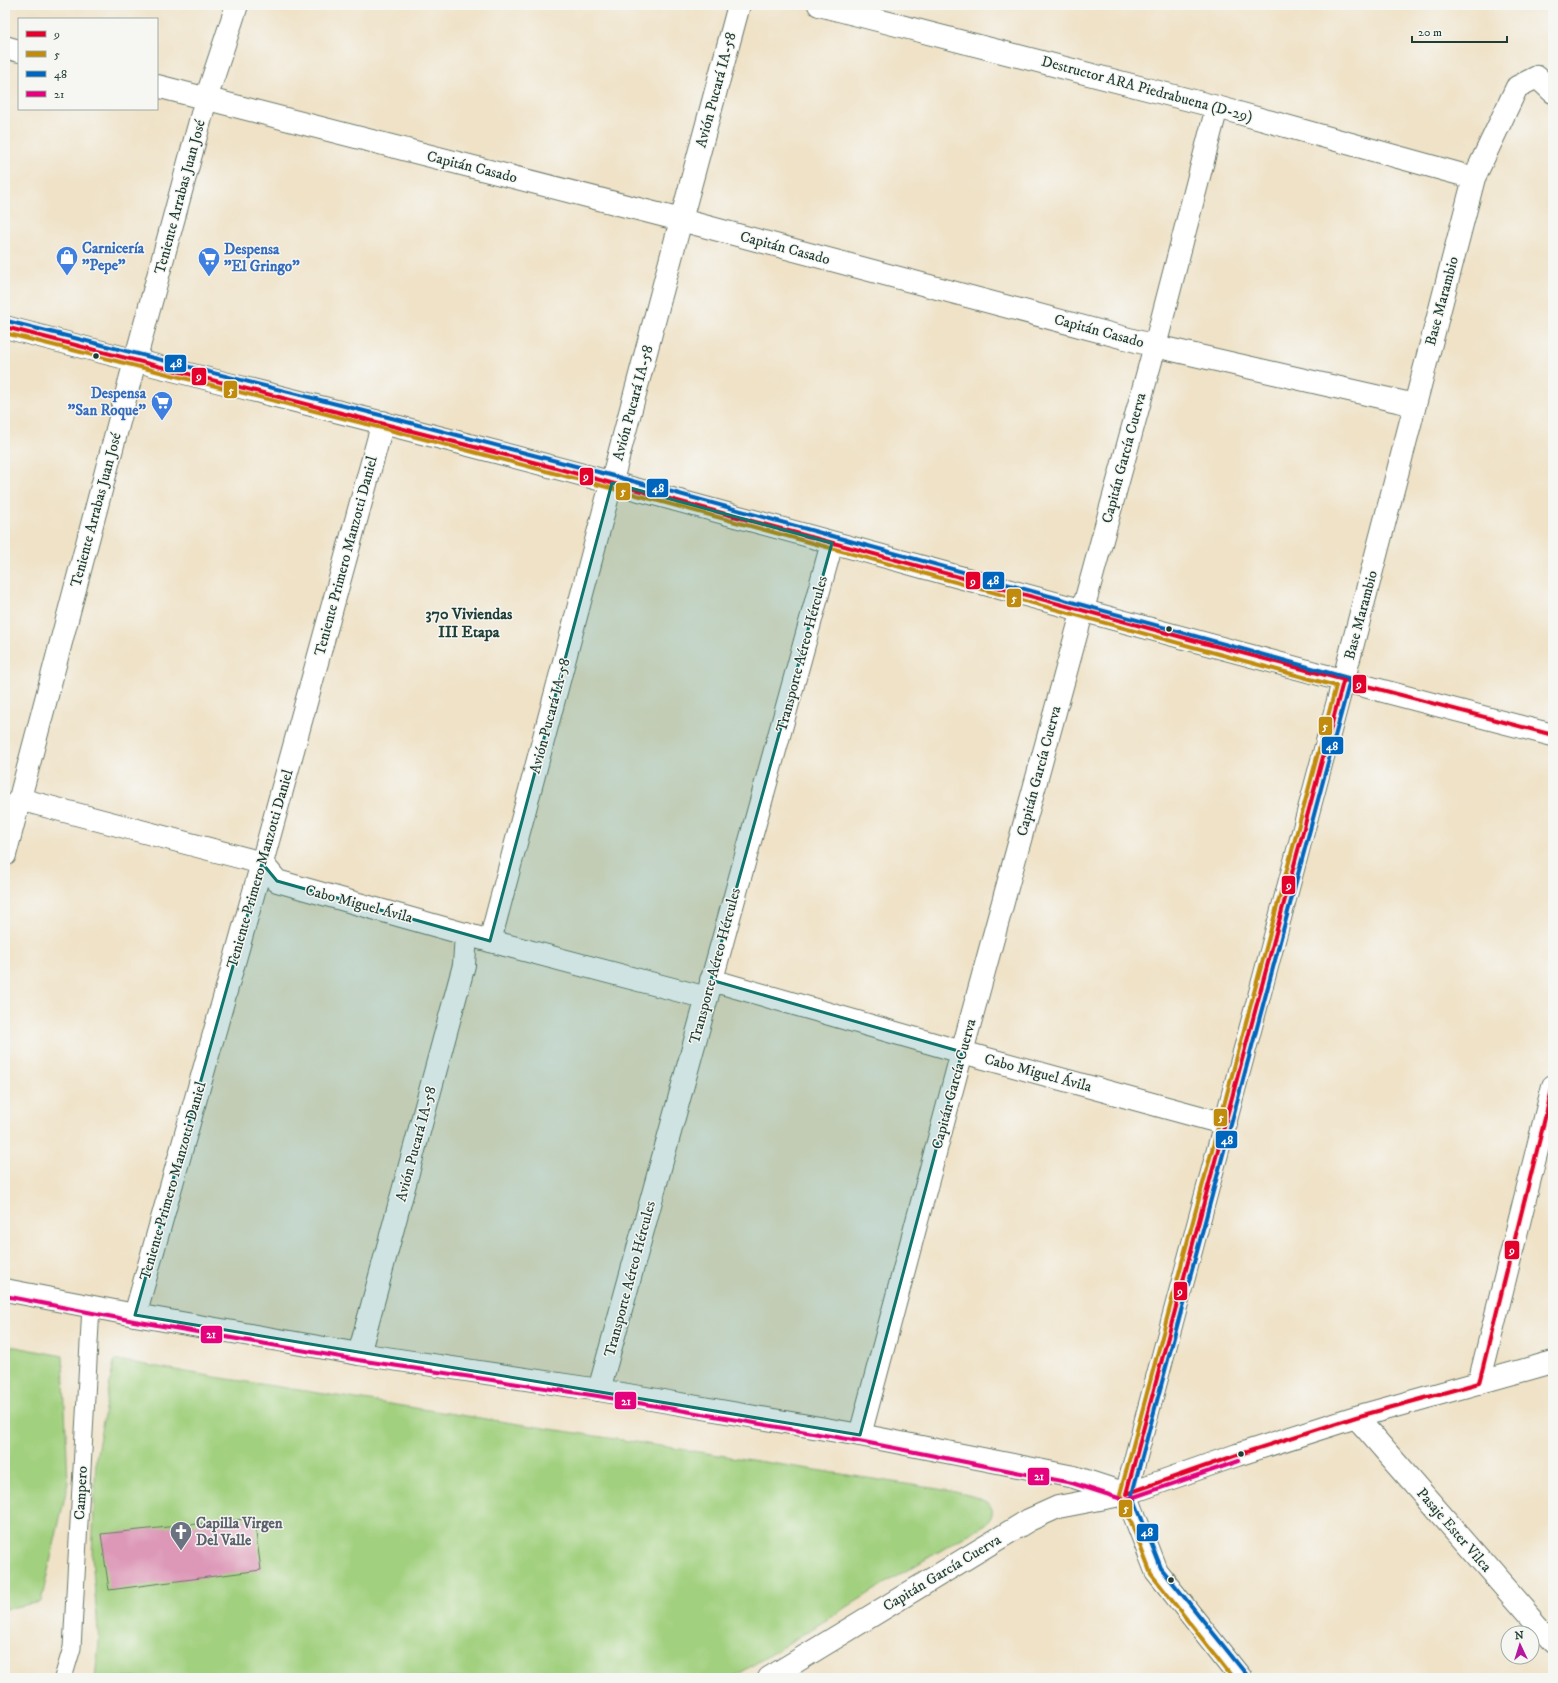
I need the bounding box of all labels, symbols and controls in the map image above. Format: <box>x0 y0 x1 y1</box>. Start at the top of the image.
legend <box>18 18 158 110</box>
scale bar <box>1412 18 1507 44</box>
text: 20 m <box>1418 25 1442 40</box>
text: 9 <box>53 27 60 42</box>
street label: Avión Pucará IA-58 <box>691 30 741 150</box>
text: 5 <box>54 47 60 62</box>
street label: Destructor ARA Piedrabuena (D-29) <box>1039 52 1255 126</box>
text: 48 <box>54 67 67 82</box>
text: 21 <box>54 87 64 102</box>
street label: Teniente Arrabas Juan José <box>150 117 210 276</box>
street label: Capitán Casado <box>425 147 519 187</box>
street label: Capitán Casado <box>738 227 832 269</box>
place label: Carnicería "Pepe" <box>82 239 145 275</box>
place label: Despensa "El Gringo" <box>224 240 300 276</box>
shop icon: Carnicería "Pepe" <box>54 244 80 277</box>
supermarket icon: Despensa "El Gringo" <box>196 245 222 278</box>
street label: Base Marambio <box>1421 254 1463 348</box>
street label: Capitán Casado <box>1052 310 1146 352</box>
street label: Avión Pucará IA-58 <box>608 343 658 463</box>
unlabelled marker <box>91 351 101 361</box>
line badge: 48 <box>164 354 187 373</box>
text: 48 <box>169 357 182 371</box>
line badge: 9 <box>191 367 207 386</box>
text: 9 <box>195 370 202 384</box>
line badge: 5 <box>223 380 238 399</box>
place label: Despensa "San Roque" <box>68 384 147 421</box>
text: 5 <box>227 384 234 398</box>
supermarket icon: Despensa "San Roque" <box>149 389 175 422</box>
street label: Capitán García Cuerva <box>1097 390 1151 525</box>
street label: Teniente Arrabas Juan José <box>66 430 126 589</box>
street label: Teniente Primero Manzotti Daniel <box>310 454 382 658</box>
line badge: 9 <box>579 467 594 486</box>
text: 9 <box>582 470 589 484</box>
line badge: 48 <box>646 478 669 498</box>
line badge: 5 <box>615 482 631 501</box>
text: 48 <box>651 482 664 496</box>
text: 5 <box>619 485 626 499</box>
street label: Base Marambio <box>1340 568 1382 662</box>
line badge: 9 <box>965 571 981 590</box>
line badge: 48 <box>982 571 1005 590</box>
street label: Transporte Aéreo Hércules <box>772 574 832 734</box>
text: 48 <box>986 574 999 588</box>
text: 9 <box>969 575 976 589</box>
line badge: 5 <box>1006 588 1022 608</box>
text: 5 <box>1010 592 1017 606</box>
district label: 370 Viviendas III Etapa <box>426 604 513 642</box>
unlabelled marker <box>1164 624 1174 634</box>
street label: Avión Pucará IA-58 <box>525 656 575 776</box>
line badge: 9 <box>1352 674 1367 694</box>
text: 9 <box>1355 678 1362 692</box>
street label: Capitán García Cuerva <box>1012 703 1066 838</box>
line badge: 5 <box>1318 716 1333 736</box>
text: 5 <box>1321 720 1328 734</box>
line badge: 48 <box>1321 736 1344 755</box>
text: 48 <box>1325 740 1338 754</box>
street label: Teniente Primero Manzotti Daniel <box>222 767 298 971</box>
line badge: 9 <box>1281 875 1296 895</box>
text: 9 <box>1285 879 1292 893</box>
street label: Cabo Miguel Ávila <box>303 880 416 928</box>
street label: Transporte Aéreo Hércules <box>685 886 745 1046</box>
street label: Capitán García Cuerva <box>927 1016 981 1151</box>
street label: Cabo Miguel Ávila <box>982 1049 1095 1097</box>
street label: Teniente Primero Manzotti Daniel <box>135 1079 211 1283</box>
street label: Avión Pucará IA-58 <box>391 1084 441 1204</box>
line badge: 5 <box>1213 1108 1228 1127</box>
text: 5 <box>1217 1111 1224 1125</box>
line badge: 48 <box>1215 1130 1238 1149</box>
text: 48 <box>1220 1134 1233 1148</box>
street label: Transporte Aéreo Hércules <box>600 1199 660 1359</box>
line badge: 9 <box>1504 1240 1520 1260</box>
text: 9 <box>1508 1244 1515 1258</box>
line badge: 9 <box>1173 1281 1188 1301</box>
text: 9 <box>1176 1285 1183 1299</box>
line badge: 21 <box>200 1325 223 1344</box>
text: 21 <box>206 1328 216 1342</box>
line badge: 21 <box>614 1391 637 1410</box>
text: 21 <box>621 1395 631 1409</box>
unlabelled marker <box>1236 1449 1246 1459</box>
street label: Campero <box>70 1465 92 1521</box>
line badge: 21 <box>1027 1467 1050 1486</box>
text: 21 <box>1034 1470 1044 1484</box>
street label: Pasaje Ester Vilca <box>1412 1484 1496 1577</box>
line badge: 5 <box>1118 1499 1133 1518</box>
text: 5 <box>1122 1502 1129 1516</box>
place label: Capilla Virgen Del Valle <box>196 1514 283 1550</box>
church icon: Capilla Virgen Del Valle <box>168 1519 194 1552</box>
line badge: 48 <box>1136 1523 1159 1542</box>
text: 48 <box>1140 1526 1153 1540</box>
street label: Capitán García Cuerva <box>879 1530 1005 1616</box>
unlabelled marker <box>1166 1575 1176 1585</box>
north arrow <box>1500 1625 1540 1665</box>
text: N <box>1514 1629 1524 1643</box>

